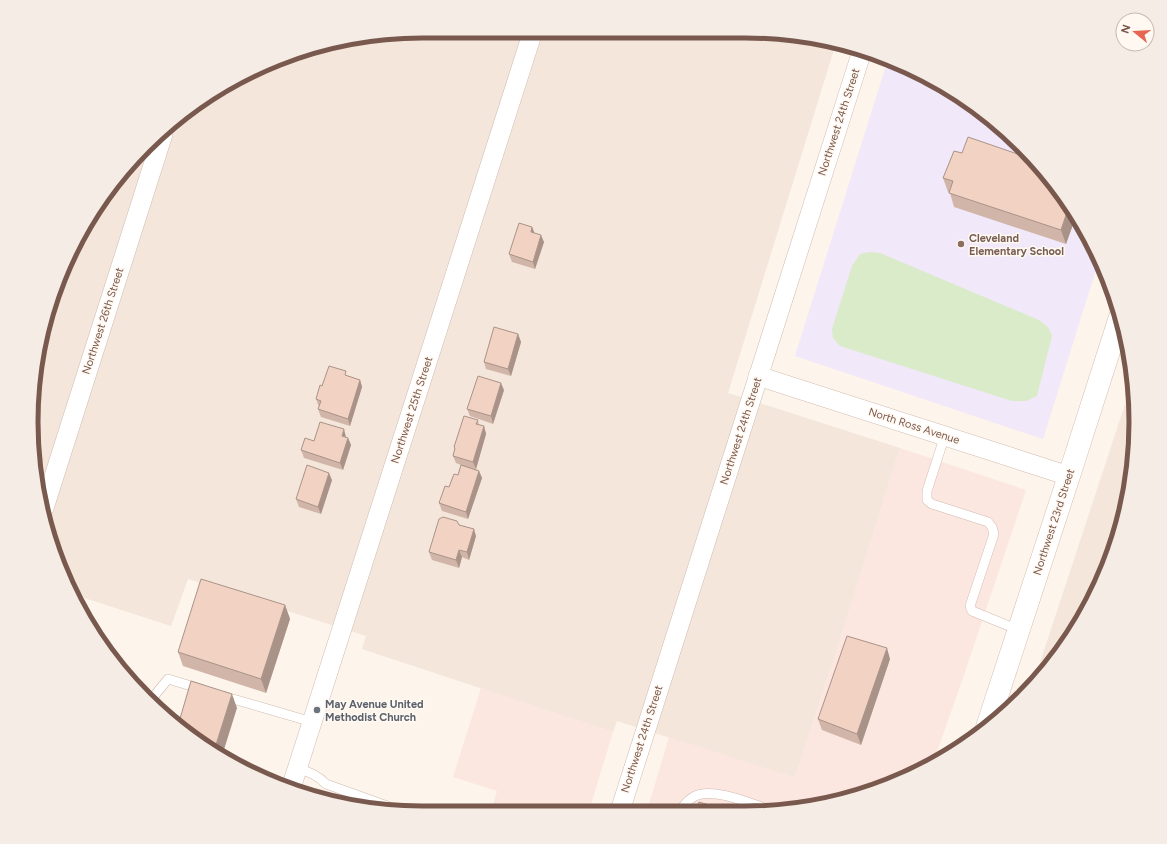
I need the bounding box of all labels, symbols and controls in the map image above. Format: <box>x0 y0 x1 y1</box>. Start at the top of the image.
north arrow <box>1115 12 1155 52</box>
text: N <box>1118 23 1133 35</box>
street label: Northwest 24th Street <box>815 67 863 177</box>
place label: Cleveland Elementary School <box>969 232 1064 258</box>
marker: Cleveland Elementary School <box>956 239 966 249</box>
street label: Northwest 26th Street <box>80 266 126 376</box>
street label: Northwest 25th Street <box>389 355 435 465</box>
street label: Northwest 24th Street <box>717 376 765 486</box>
street label: North Ross Avenue <box>867 405 961 447</box>
street label: Northwest 23rd Street <box>1031 467 1077 577</box>
street label: Northwest 24th Street <box>618 684 666 794</box>
place label: May Avenue United Methodist Church <box>325 698 424 724</box>
marker: May Avenue United Methodist Church <box>312 705 322 715</box>

